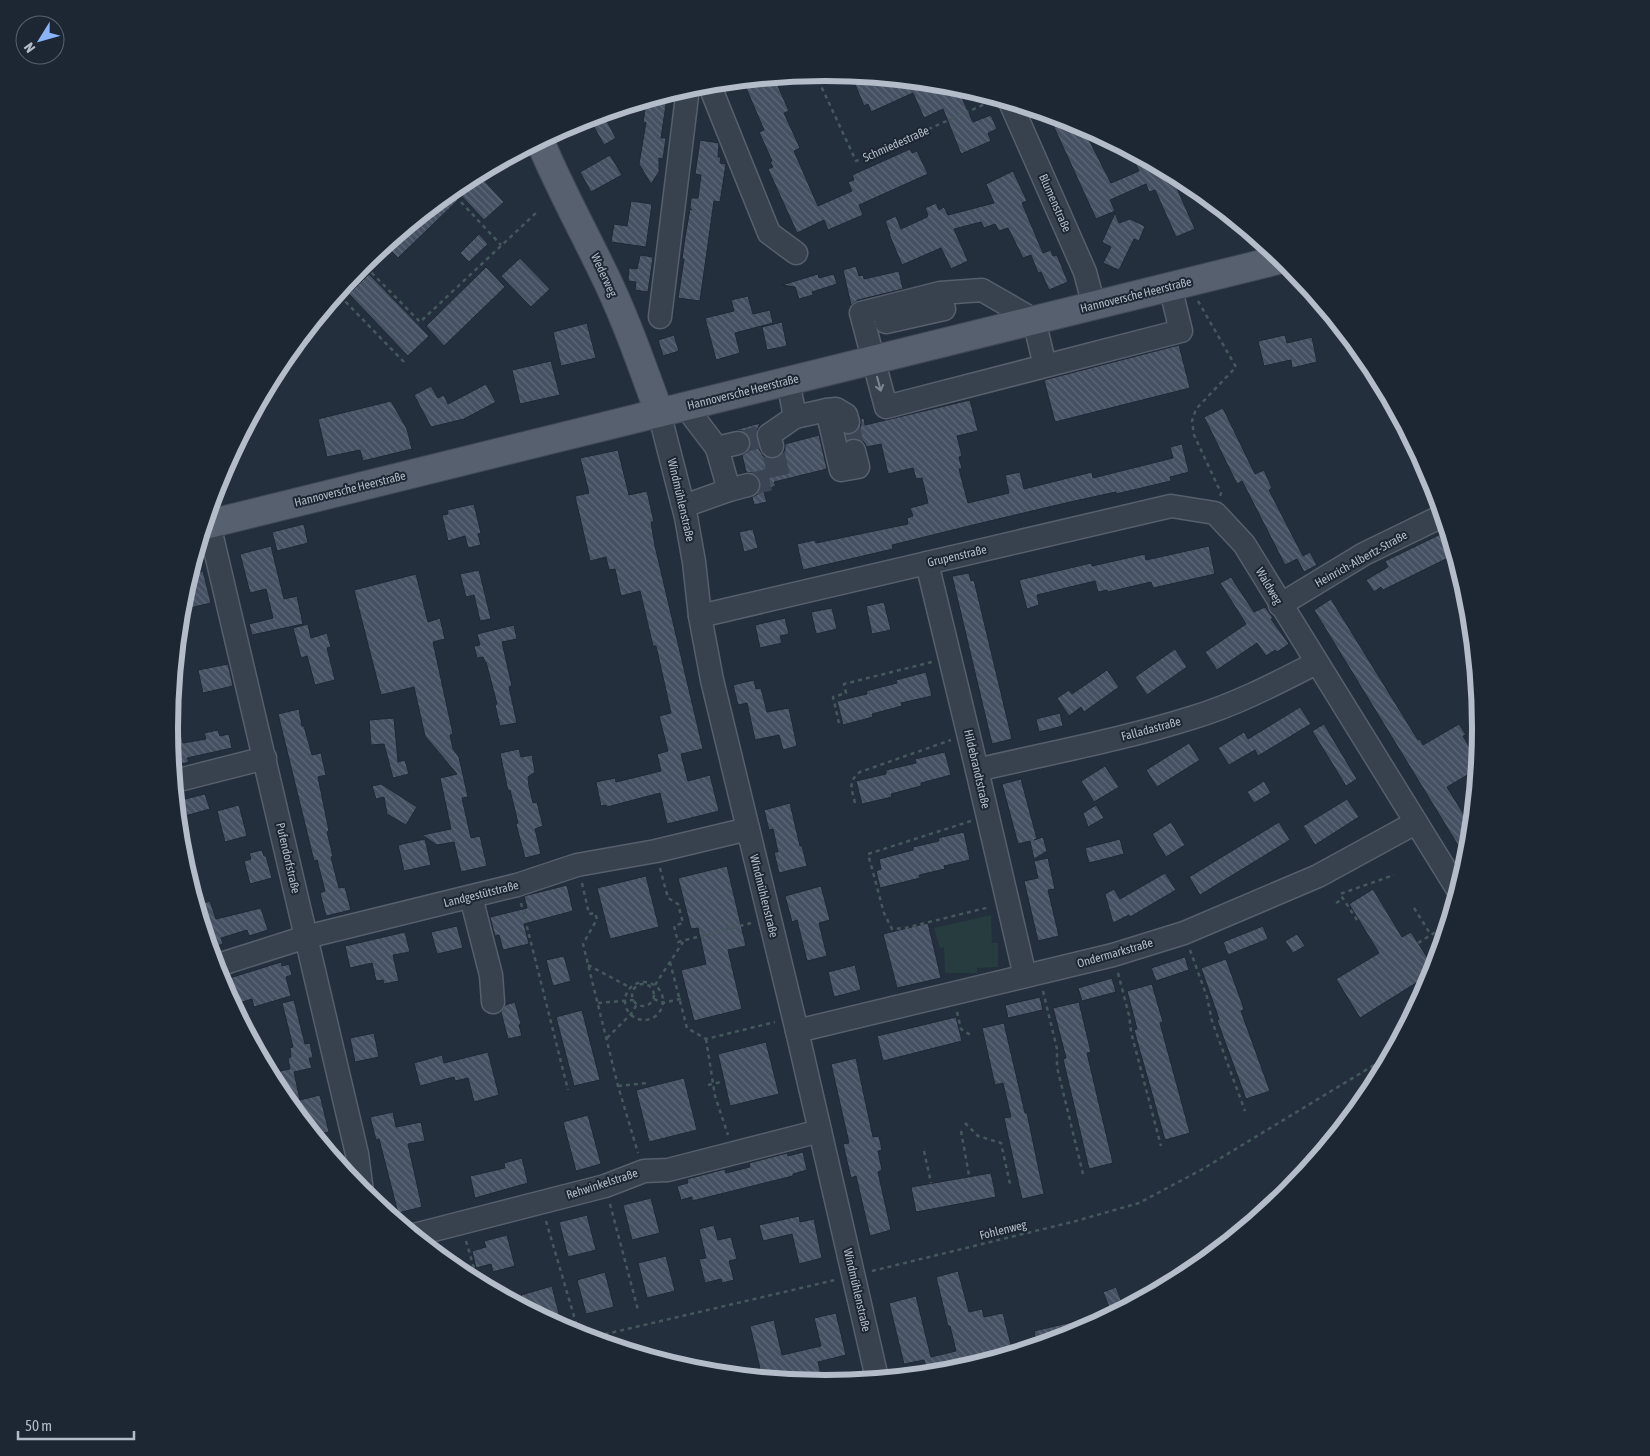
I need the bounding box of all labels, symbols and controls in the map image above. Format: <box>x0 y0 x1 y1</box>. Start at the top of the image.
north arrow <box>15 15 65 65</box>
text: N <box>21 40 38 56</box>
street label: Schmiedestraße <box>861 123 931 165</box>
street label: Blumenstraße <box>1036 172 1074 234</box>
street label: Wederweg <box>588 251 620 300</box>
street label: Hannoversche Heerstraße <box>1079 274 1193 316</box>
street label: Hannoversche Heerstraße <box>686 371 800 413</box>
one-way arrow <box>875 375 884 391</box>
street label: Windmühlenstraße <box>665 457 697 543</box>
street label: Hannoversche Heerstraße <box>293 468 407 510</box>
street label: Heinrich-Albertz-Straße <box>1312 528 1410 590</box>
street label: Grupenstraße <box>926 542 988 570</box>
street label: Waldweg <box>1253 565 1286 608</box>
street label: Falladastraße <box>1120 714 1182 744</box>
street label: Hildebrandtstraße <box>961 728 993 810</box>
street label: Pufendorfstraße <box>273 821 303 895</box>
street label: Windmühlenstraße <box>747 853 781 939</box>
street label: Landgestütstraße <box>442 878 520 910</box>
street label: Ondermarkstraße <box>1075 935 1155 971</box>
street label: Rehwinkelstraße <box>564 1166 640 1202</box>
street label: Fohlenweg <box>978 1217 1029 1243</box>
street label: Windmühlenstraße <box>841 1247 873 1333</box>
scale bar <box>18 1408 134 1440</box>
text: 50 m <box>25 1417 52 1434</box>

